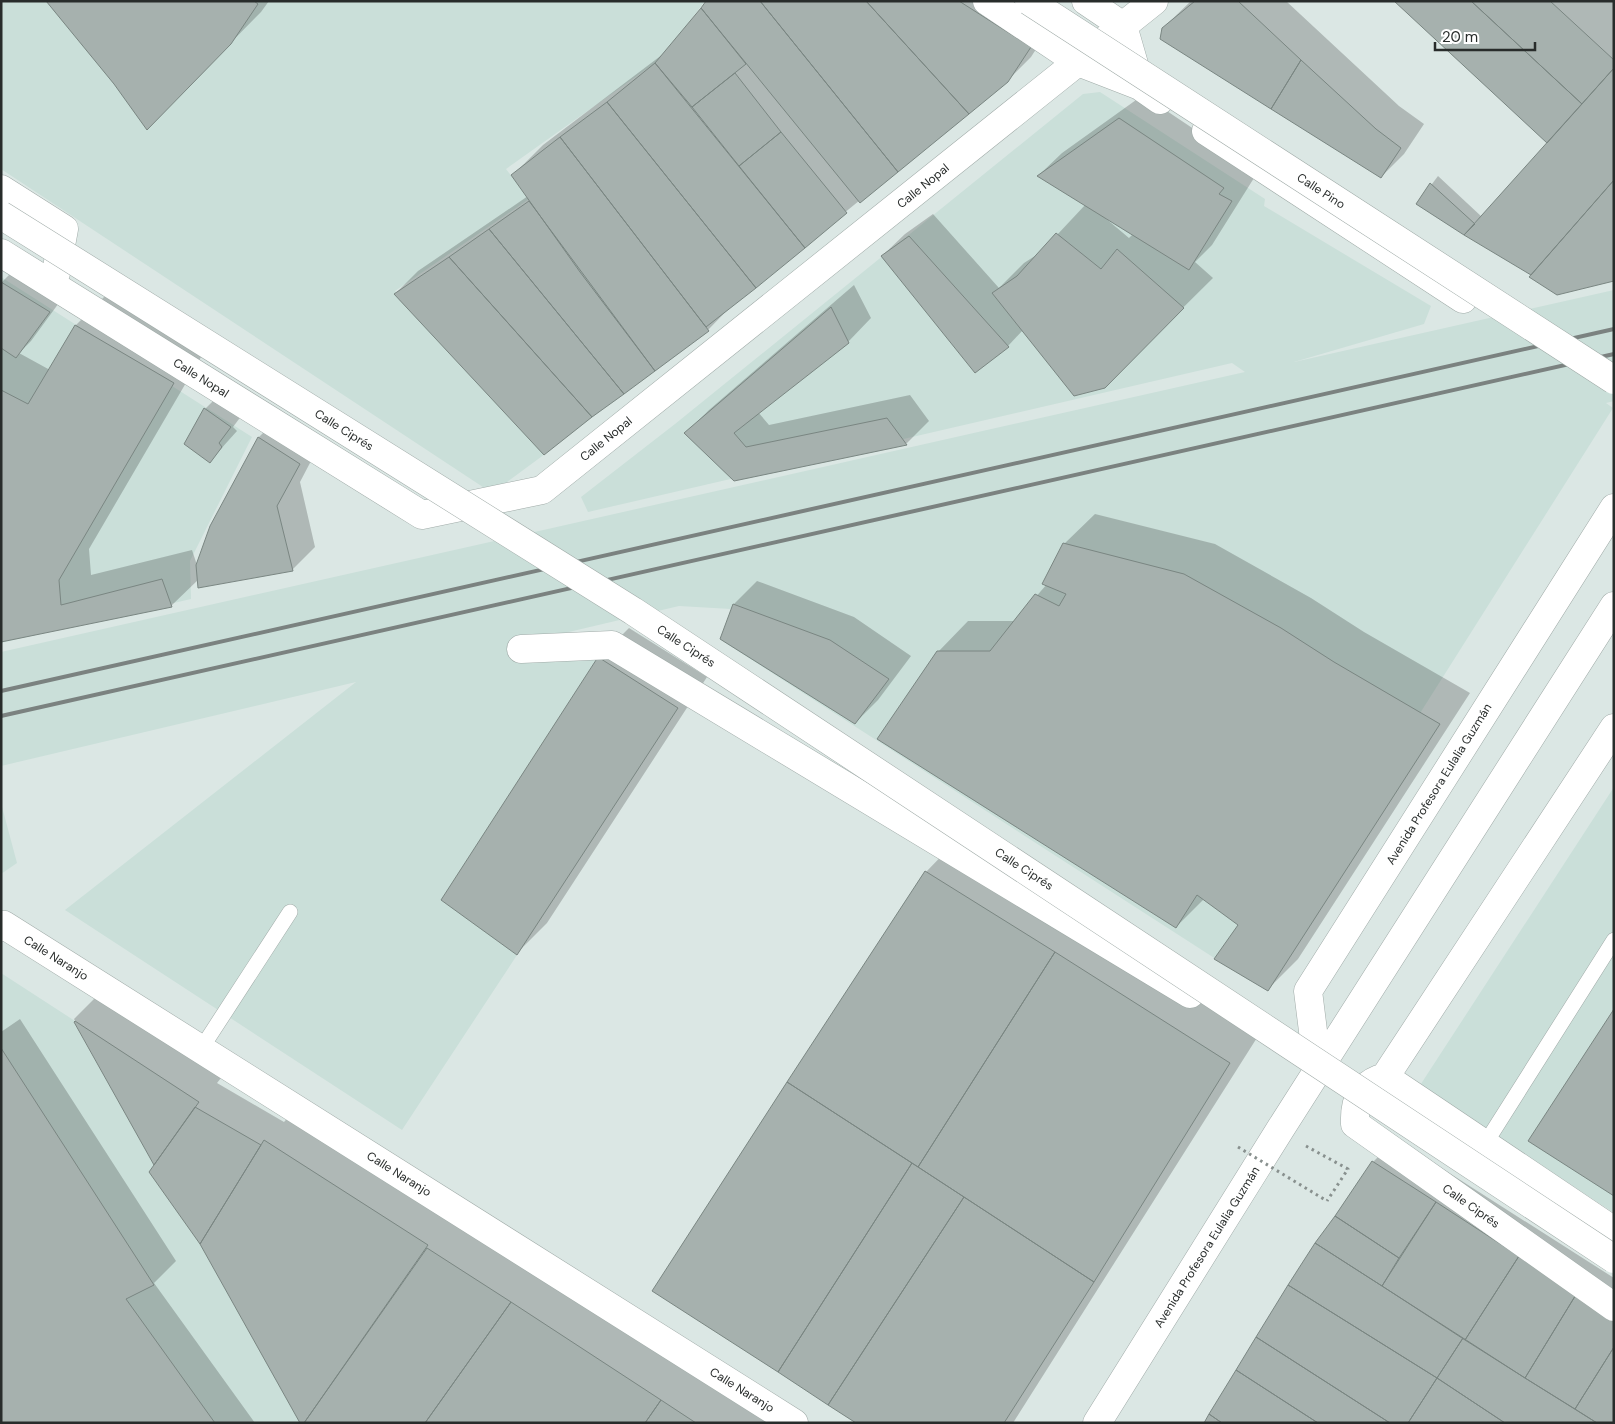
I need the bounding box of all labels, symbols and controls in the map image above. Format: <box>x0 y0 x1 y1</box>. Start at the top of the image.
scale bar <box>1435 20 1535 52</box>
text: 20 m <box>1442 27 1478 47</box>
street label: Calle Nopal <box>894 160 952 212</box>
street label: Calle Pino <box>1294 169 1348 213</box>
street label: Calle Nopal <box>170 355 232 401</box>
street label: Calle Ciprés <box>312 406 376 454</box>
street label: Calle Nopal <box>577 413 635 465</box>
street label: Calle Ciprés <box>654 621 718 671</box>
street label: Avenida Profesora Eulalia Guzmán <box>1383 700 1495 868</box>
street label: Calle Ciprés <box>992 844 1056 894</box>
street label: Calle Naranjo <box>21 932 91 984</box>
street label: Calle Naranjo <box>364 1148 434 1200</box>
street label: Avenida Profesora Eulalia Guzmán <box>1151 1163 1263 1331</box>
street label: Calle Ciprés <box>1439 1180 1503 1232</box>
street label: Calle Naranjo <box>707 1364 777 1416</box>

